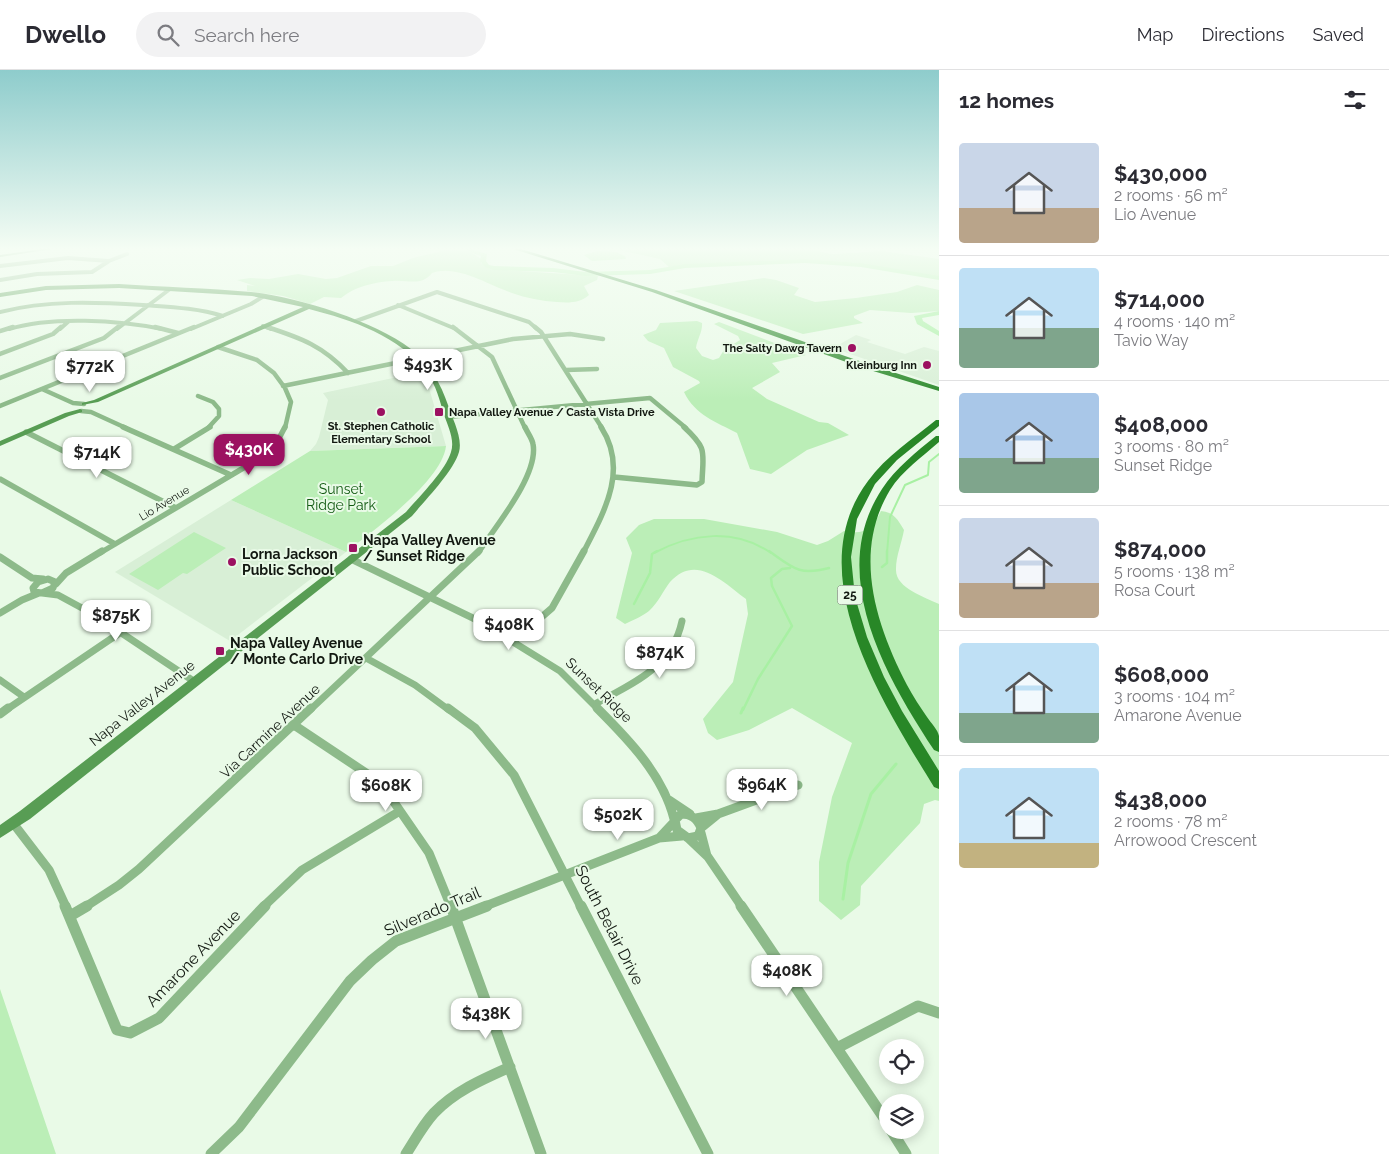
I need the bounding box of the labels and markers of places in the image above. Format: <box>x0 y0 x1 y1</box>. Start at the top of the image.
place label: The Salty Dawg Tavern <box>723 342 842 355</box>
marker: The Salty Dawg Tavern <box>846 342 858 354</box>
pin: $493K <box>393 348 463 391</box>
pin: $772K <box>55 350 125 393</box>
place label: Kleinburg Inn <box>846 359 917 372</box>
marker: Kleinburg Inn <box>921 359 933 371</box>
marker: St. Stephen Catholic Elementary School <box>375 406 387 418</box>
marker: Napa Valley Avenue / Casta Vista Drive <box>433 406 445 418</box>
place label: Napa Valley Avenue / Casta Vista Drive <box>449 406 655 419</box>
place label: St. Stephen Catholic Elementary School <box>328 420 434 446</box>
pin: $430K <box>214 434 284 476</box>
pin: $714K <box>62 436 132 479</box>
place label: Napa Valley Avenue / Sunset Ridge <box>363 532 496 564</box>
marker: Napa Valley Avenue / Sunset Ridge <box>347 542 359 554</box>
place label: Lorna Jackson Public School <box>242 546 338 578</box>
marker: Lorna Jackson Public School <box>226 556 238 568</box>
pin: $875K <box>81 600 151 642</box>
pin: $408K <box>474 608 544 651</box>
place label: Napa Valley Avenue / Monte Carlo Drive <box>230 635 364 667</box>
pin: $874K <box>625 636 695 679</box>
marker: Napa Valley Avenue / Monte Carlo Drive <box>214 645 226 657</box>
pin: $964K <box>727 768 797 811</box>
pin: $608K <box>351 770 421 812</box>
pin: $502K <box>583 798 653 841</box>
pin: $408K <box>752 954 822 997</box>
pin: $438K <box>451 998 521 1040</box>

